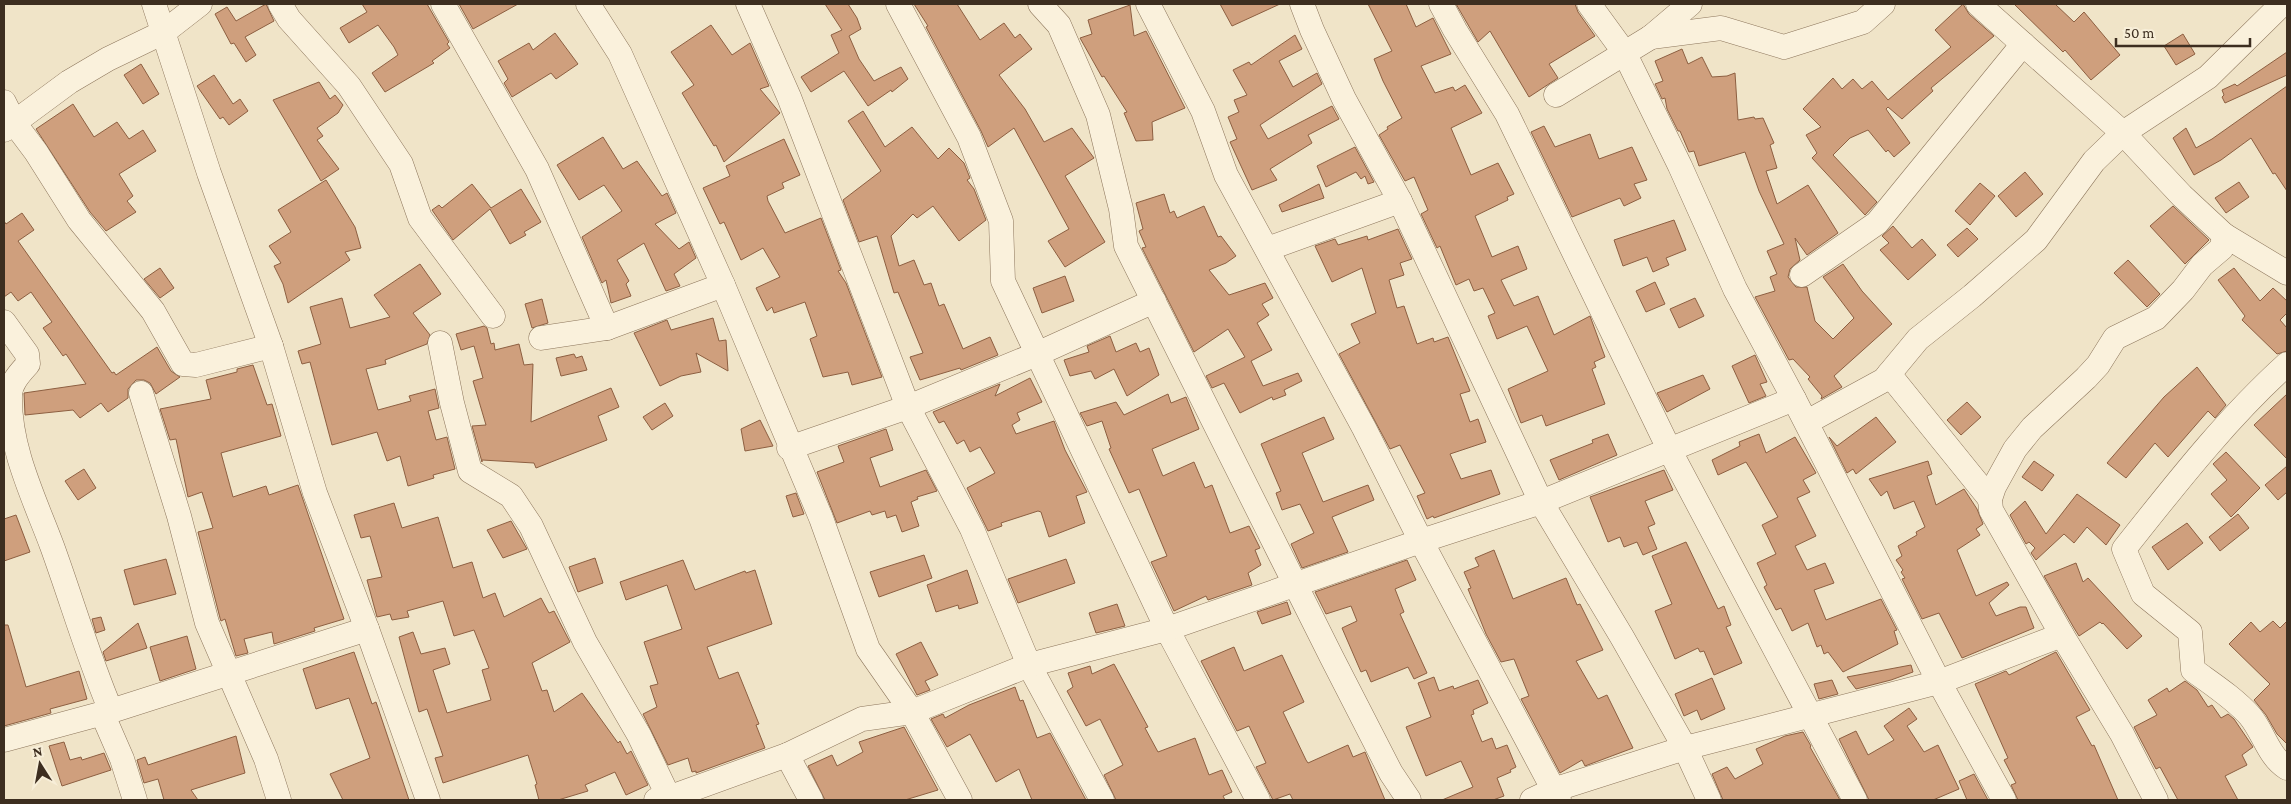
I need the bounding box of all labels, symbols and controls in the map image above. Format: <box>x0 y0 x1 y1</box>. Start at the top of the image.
scale bar <box>2116 15 2250 47</box>
text: 50 m <box>2124 25 2154 41</box>
north arrow <box>15 739 65 789</box>
text: N <box>31 742 44 760</box>

